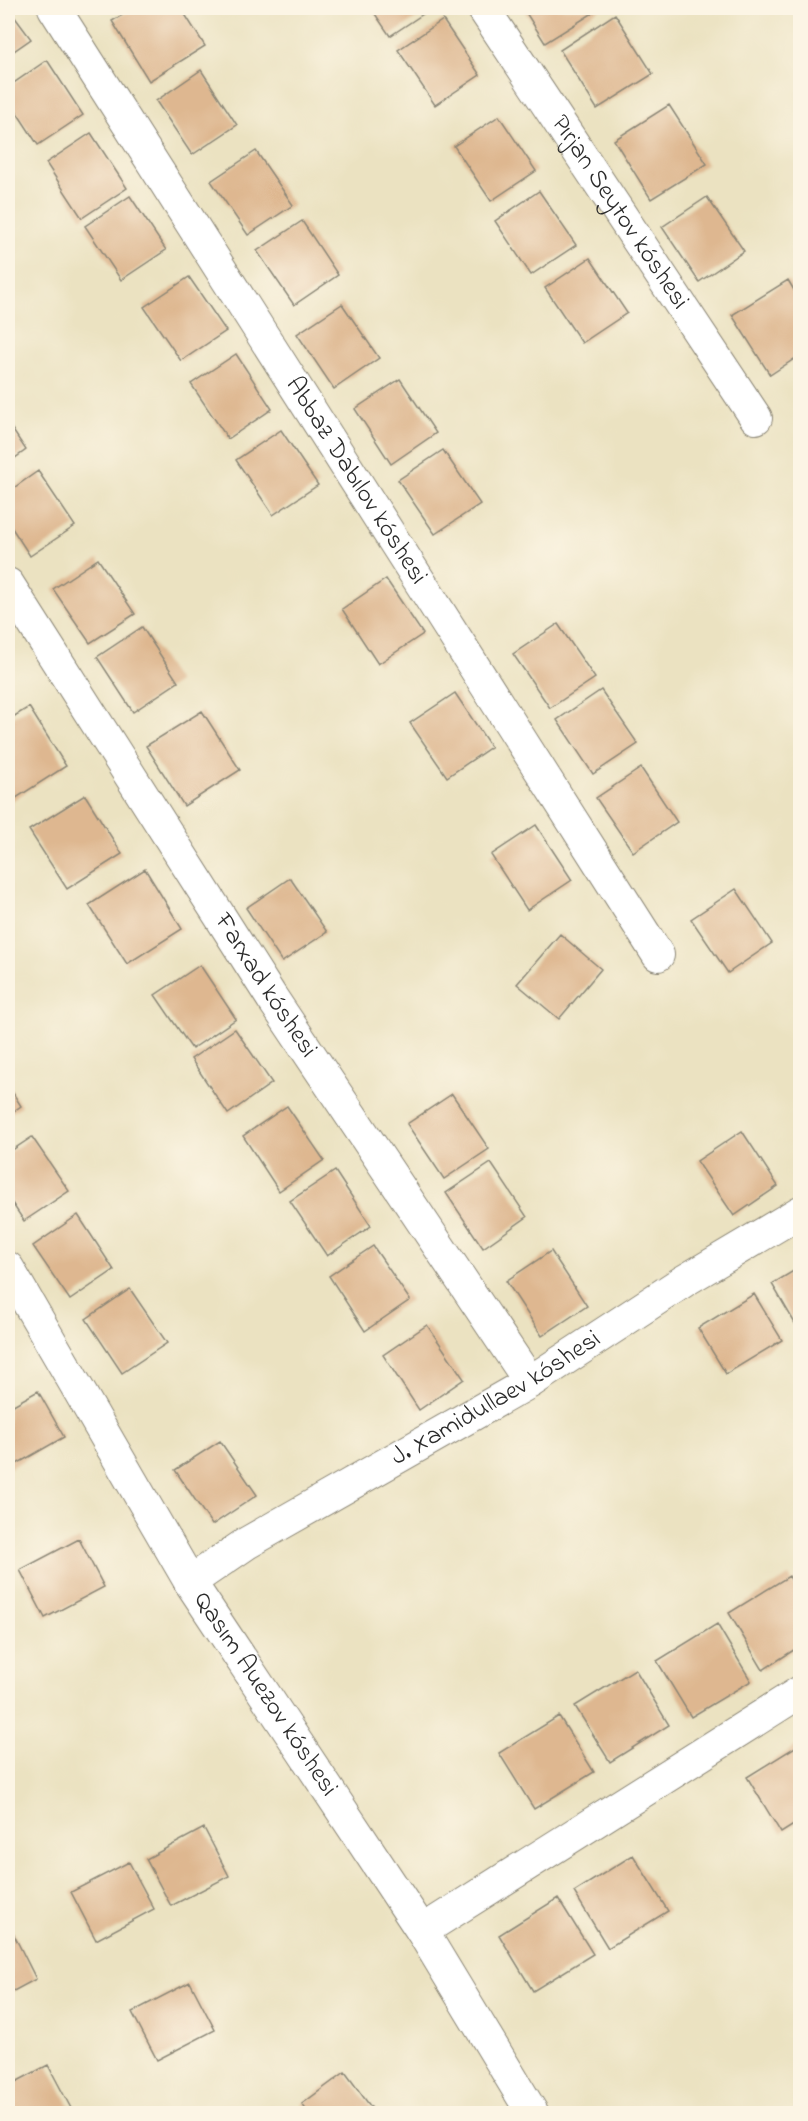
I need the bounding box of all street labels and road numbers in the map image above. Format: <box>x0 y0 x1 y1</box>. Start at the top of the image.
street label: Pırjan Seytov kóshesi <box>541 108 698 318</box>
street label: Abbaz Dabılov kóshesi <box>275 369 436 592</box>
street label: Farxad kóshesi <box>203 905 326 1066</box>
street label: J. Xamidullaev kóshesi <box>384 1321 609 1476</box>
street label: Qasım Auezov kóshesi <box>183 1584 347 1804</box>

